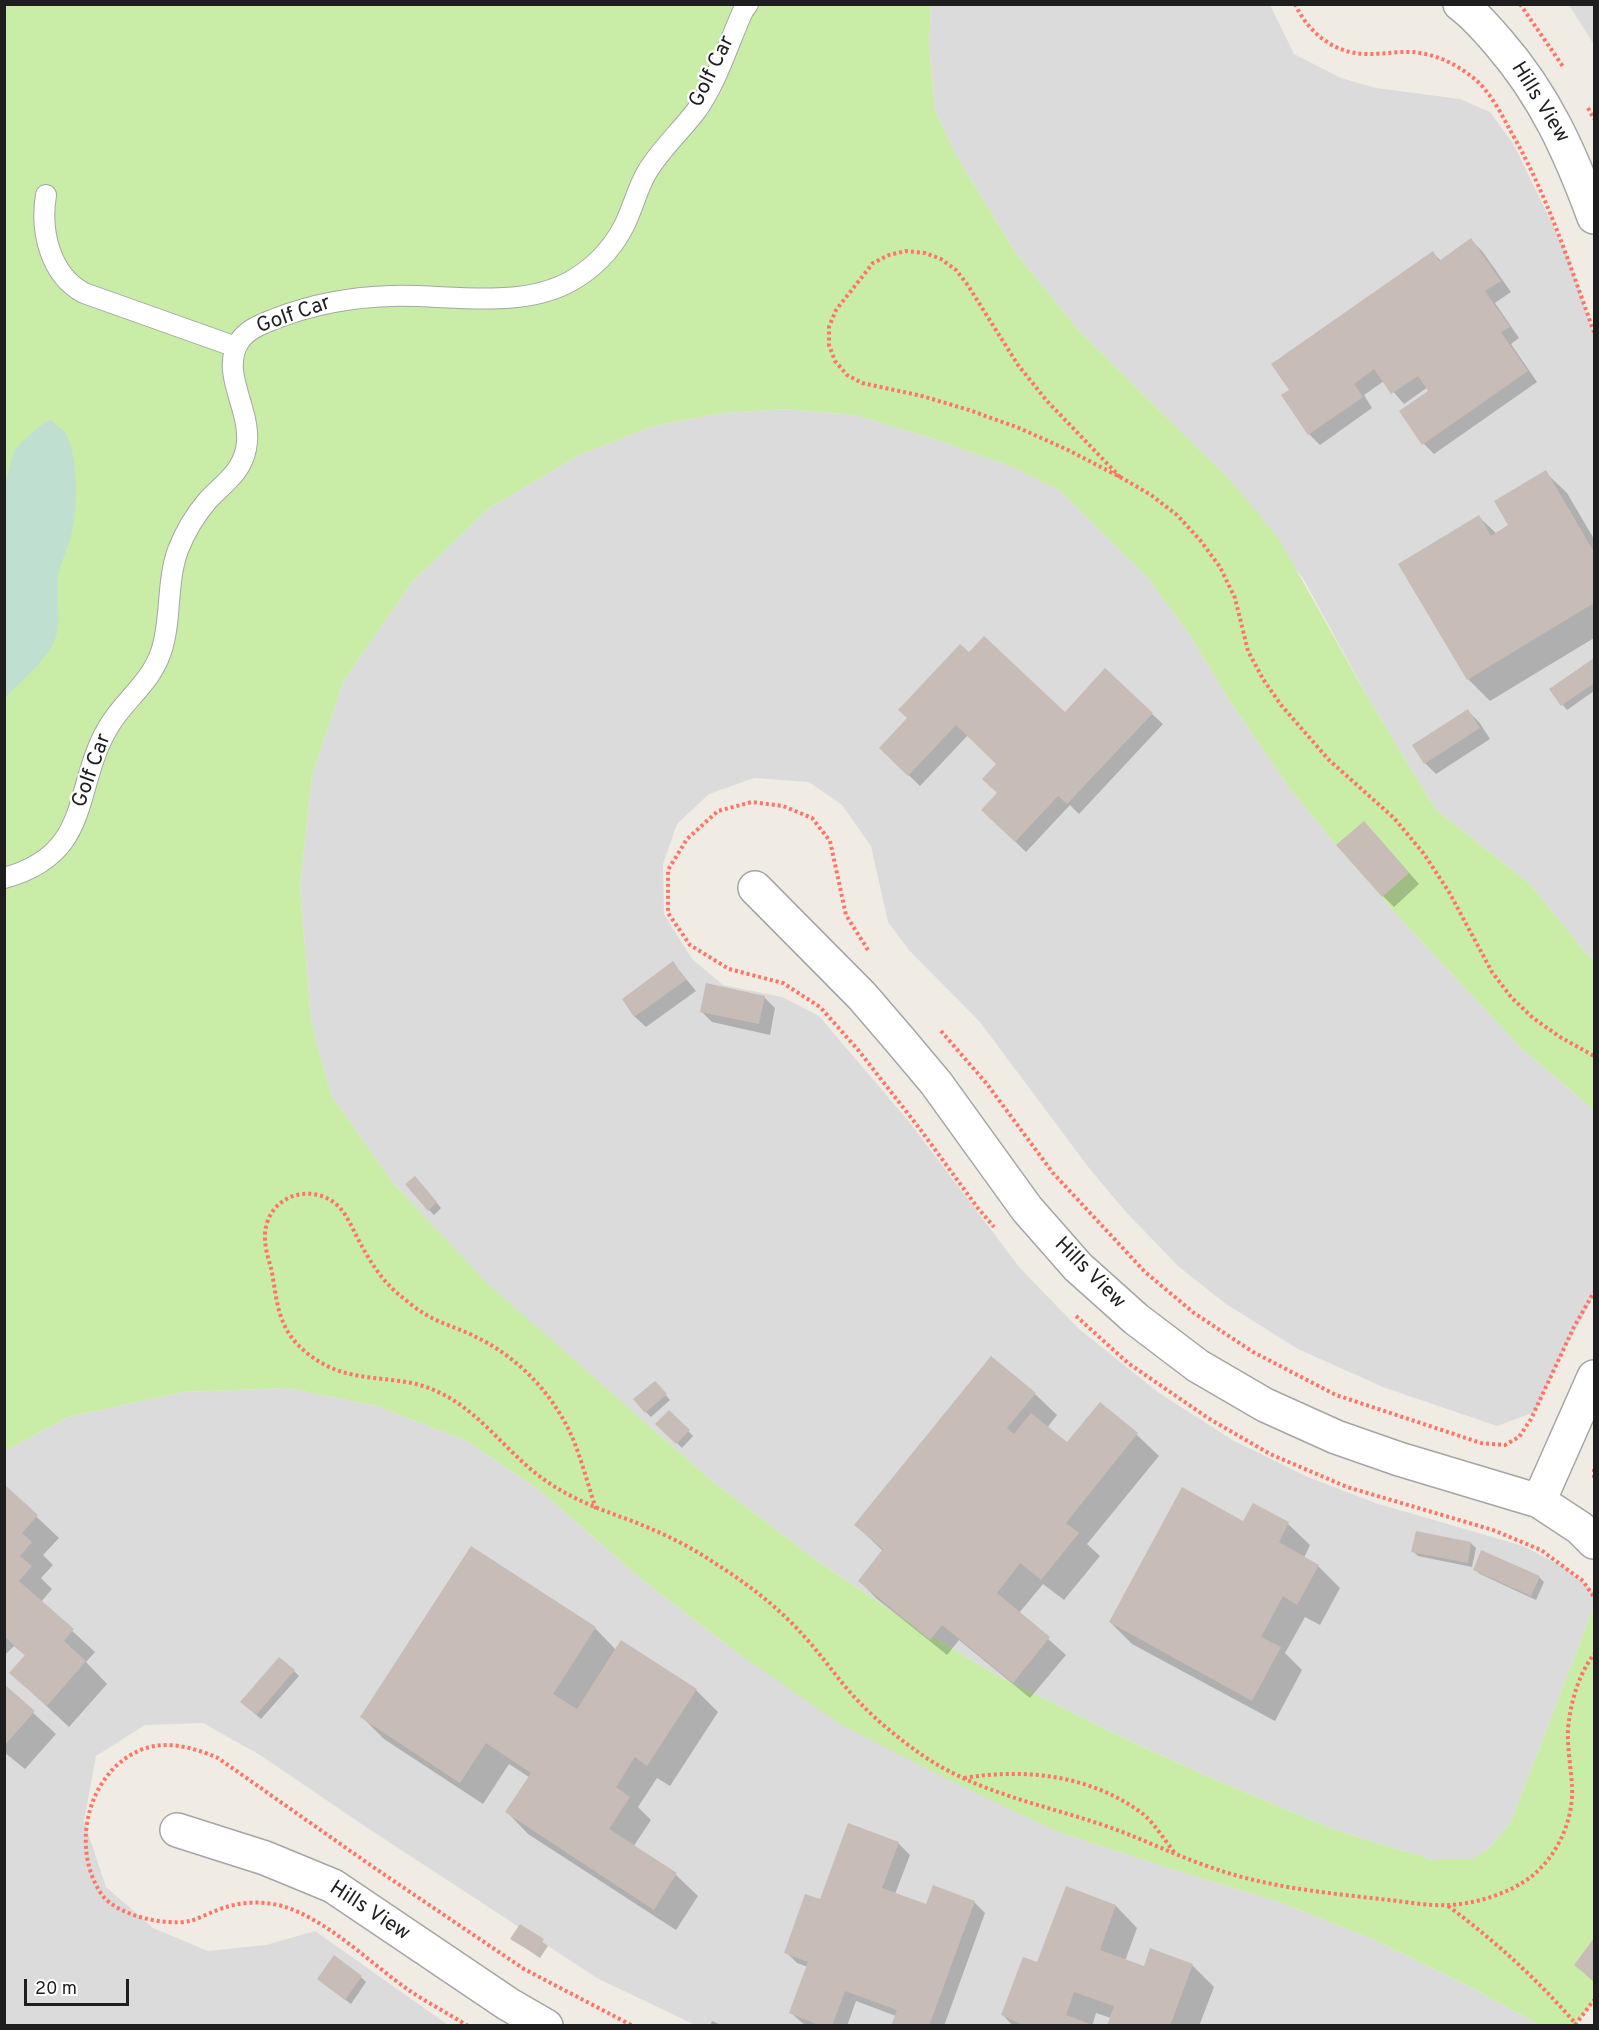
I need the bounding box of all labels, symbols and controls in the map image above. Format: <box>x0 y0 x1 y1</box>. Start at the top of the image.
street label: Golf Car <box>685 32 741 112</box>
street label: Hills View <box>1504 58 1574 148</box>
street label: Golf Car <box>254 292 334 340</box>
street label: Golf Car <box>68 731 118 811</box>
street label: Hills View <box>1048 1233 1130 1315</box>
street label: Hills View <box>324 1877 414 1947</box>
scale bar <box>27 1967 132 2005</box>
text: 20 m <box>35 1978 77 2001</box>

